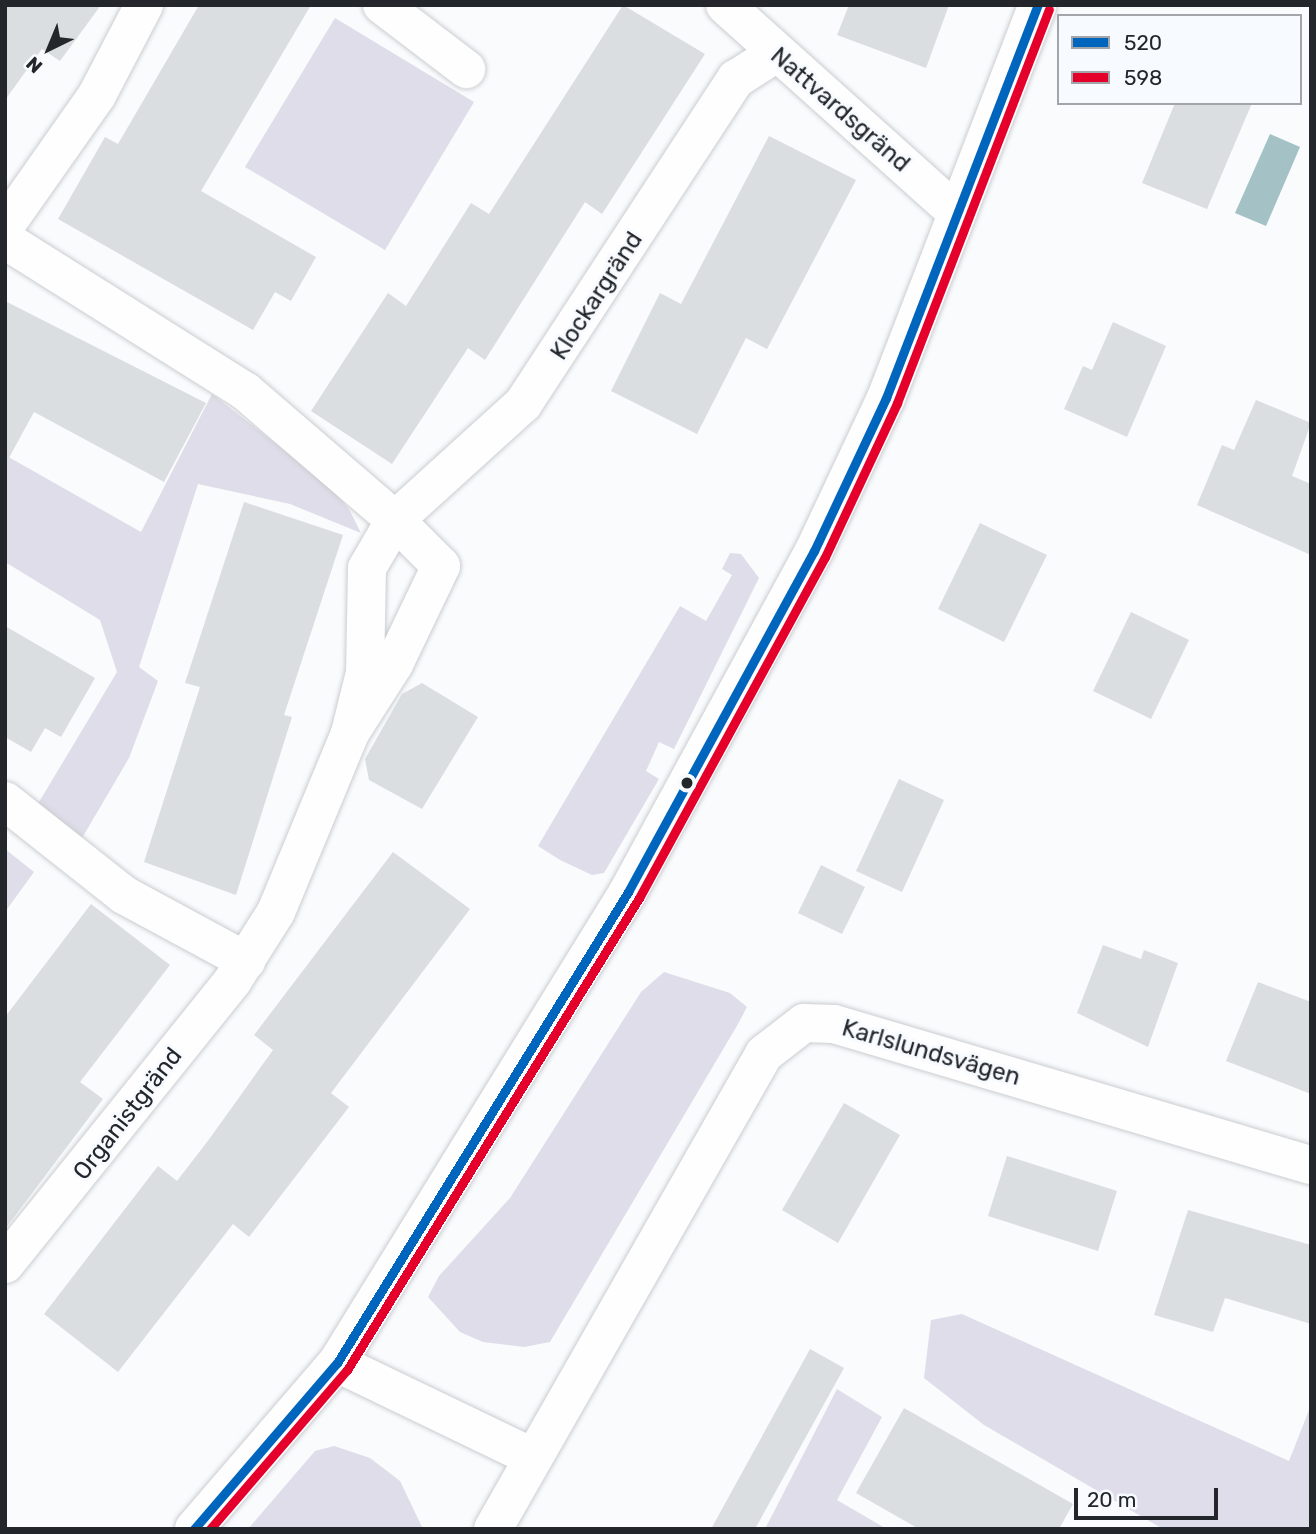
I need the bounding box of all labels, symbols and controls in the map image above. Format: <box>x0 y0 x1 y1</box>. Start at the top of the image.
north arrow <box>14 14 84 84</box>
legend <box>1057 14 1302 105</box>
text: 520 <box>1124 30 1162 55</box>
street label: Nattvardsgränd <box>764 42 916 178</box>
text: N <box>22 52 47 78</box>
text: 598 <box>1124 65 1162 90</box>
street label: Klockargränd <box>545 227 649 365</box>
unlabelled marker <box>680 776 694 790</box>
street label: Karlslundsvägen <box>839 1014 1023 1092</box>
street label: Organistgränd <box>67 1042 189 1186</box>
scale bar <box>1078 1474 1222 1518</box>
text: 20 m <box>1087 1487 1136 1512</box>

